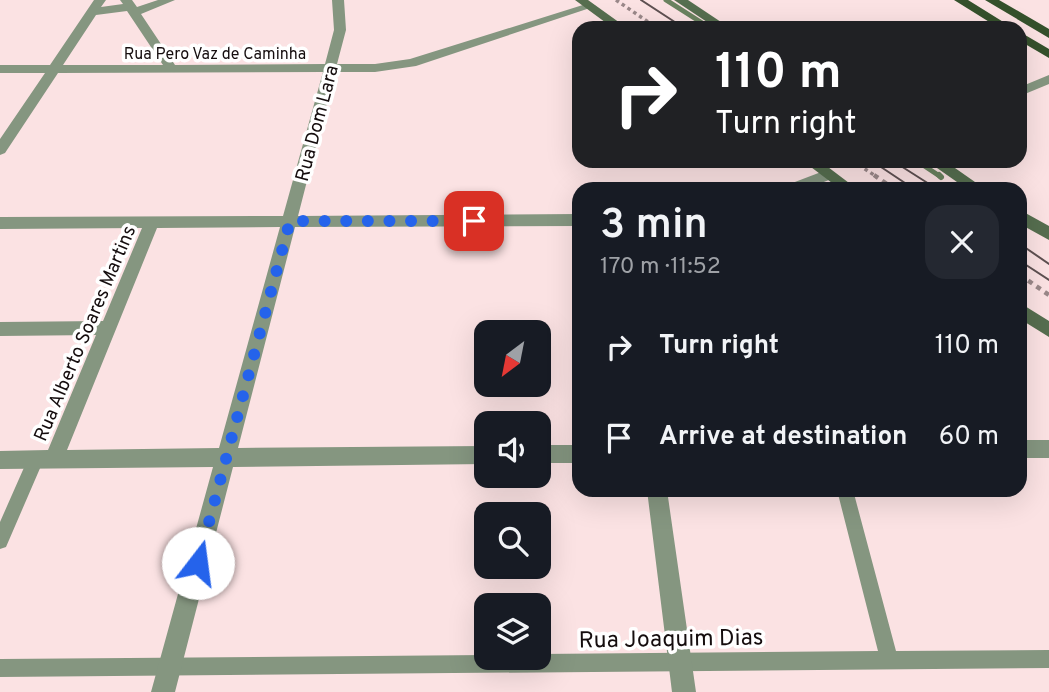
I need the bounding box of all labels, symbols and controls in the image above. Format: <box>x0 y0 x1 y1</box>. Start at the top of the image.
text: 110 m <box>715 44 842 106</box>
street label: Rua Pero Vaz de Caminha <box>124 45 306 65</box>
icon: right <box>600 49 691 140</box>
street label: Rua Dom Lara <box>291 63 345 184</box>
text: Turn right <box>715 105 857 145</box>
pin <box>444 191 504 251</box>
text: 3 min <box>600 200 708 253</box>
icon: arrive <box>455 202 493 240</box>
button: close <box>925 205 999 279</box>
street label: Rua Alberto Soares Martins <box>29 222 142 445</box>
text: 170 m · 11:52 <box>600 253 721 282</box>
north arrow <box>474 320 551 397</box>
map controls <box>474 320 551 670</box>
icon: right <box>600 328 638 366</box>
text: Turn right <box>659 330 779 363</box>
text: 110 m <box>935 330 999 363</box>
button: sound <box>474 411 551 488</box>
icon: arrive <box>600 419 638 457</box>
text: Arrive at destination <box>659 421 907 454</box>
text: 60 m <box>939 421 999 454</box>
button: search <box>474 502 551 579</box>
position arrow <box>161 526 235 600</box>
button: layers <box>474 593 551 670</box>
street label: Rua Joaquim Dias <box>578 624 764 657</box>

